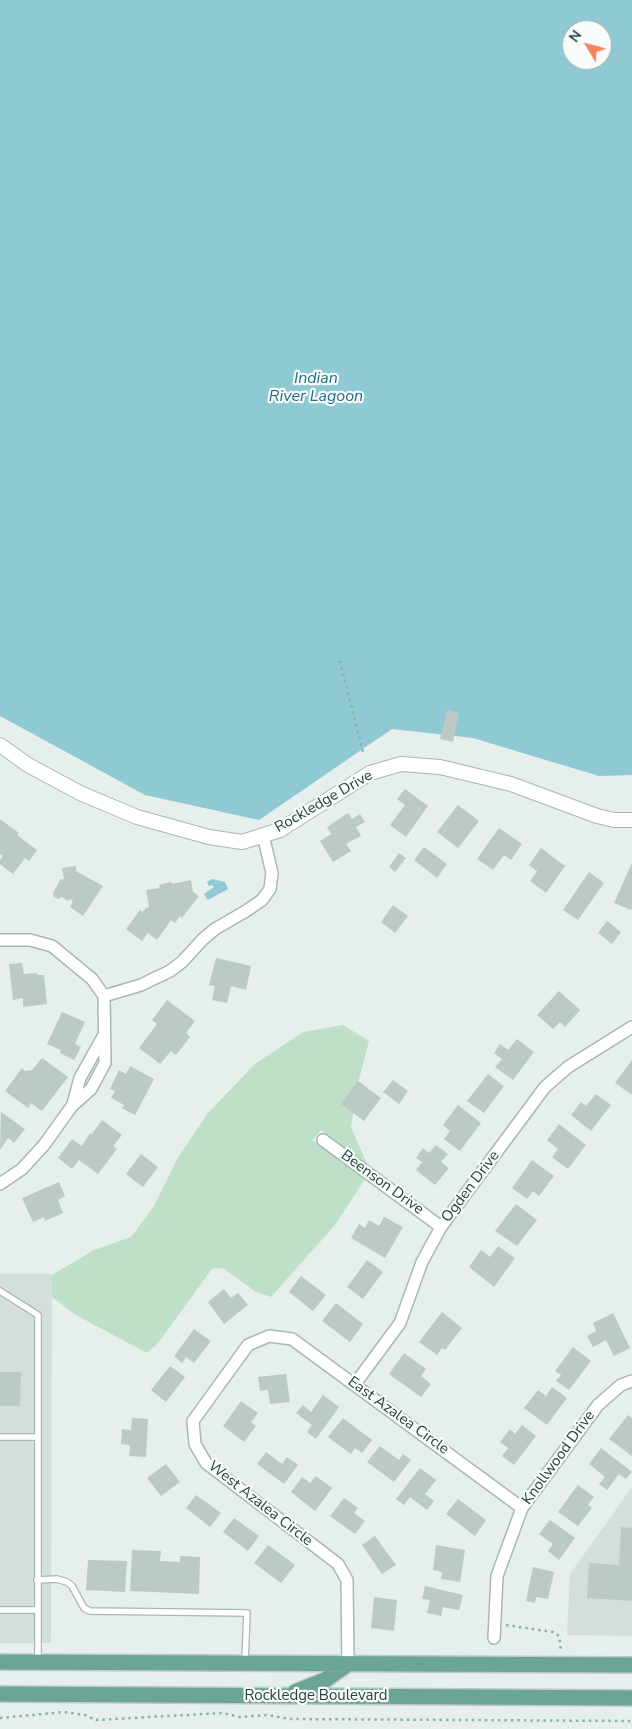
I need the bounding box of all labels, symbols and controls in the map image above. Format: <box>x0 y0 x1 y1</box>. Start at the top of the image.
north arrow <box>562 20 612 70</box>
text: N <box>565 26 586 46</box>
water label: Indian River Lagoon <box>269 369 363 407</box>
street label: Rockledge Drive <box>272 767 376 837</box>
street label: Beenson Drive <box>337 1147 427 1219</box>
street label: Ogden Drive <box>438 1148 504 1226</box>
street label: East Azalea Circle <box>344 1373 452 1459</box>
street label: Knollwood Drive <box>519 1407 599 1509</box>
street label: West Azalea Circle <box>204 1458 316 1550</box>
street label: Rockledge Boulevard <box>244 1687 388 1705</box>

